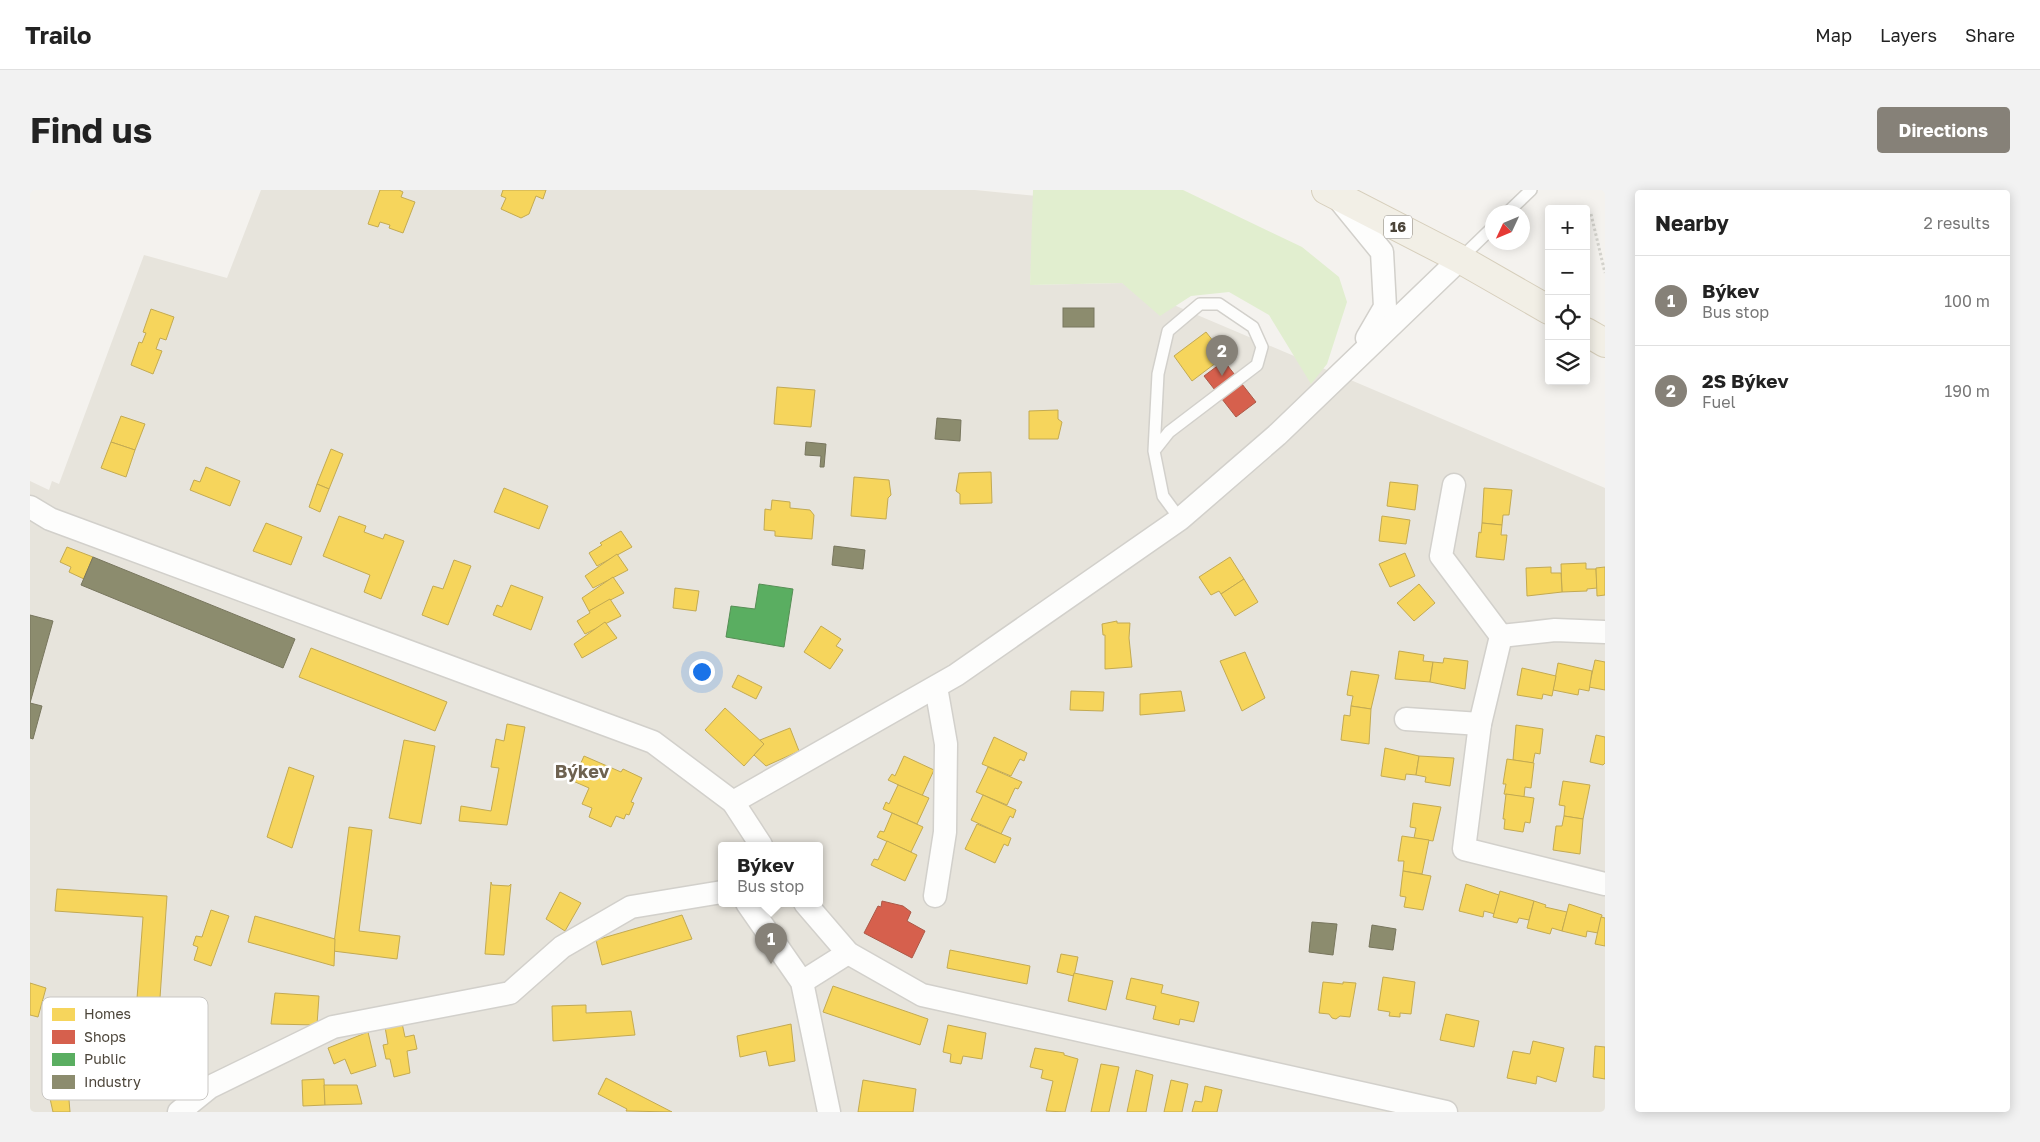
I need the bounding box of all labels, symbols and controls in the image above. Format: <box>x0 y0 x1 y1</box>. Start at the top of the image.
text: Trailo <box>25 20 91 49</box>
text: Map <box>1815 24 1852 46</box>
text: Layers <box>1880 24 1937 46</box>
text: Share <box>1965 24 2015 46</box>
button: Directions <box>1877 107 2010 153</box>
text: Find us <box>30 109 152 151</box>
north arrow <box>1485 205 1530 250</box>
map controls <box>1545 205 1590 385</box>
button: + <box>1545 205 1590 250</box>
text: Nearby <box>1655 210 1729 236</box>
text: 2 results <box>1924 213 1990 233</box>
road number: 16 <box>1384 216 1412 238</box>
button: − <box>1545 250 1590 295</box>
text: Býkev <box>1702 279 1759 302</box>
text: 1 <box>1667 291 1675 311</box>
text: 100 m <box>1944 291 1990 311</box>
button: locate <box>1545 295 1590 340</box>
text: Bus stop <box>1702 302 1769 322</box>
pin: 2 <box>1206 335 1238 376</box>
button: layers <box>1545 340 1590 385</box>
text: 2S Býkev <box>1702 369 1789 392</box>
text: 2 <box>1666 381 1676 401</box>
text: 190 m <box>1944 381 1990 401</box>
text: Fuel <box>1702 392 1736 412</box>
your location <box>689 659 715 685</box>
district label: Býkev <box>555 760 609 782</box>
popup <box>718 842 823 907</box>
text: Býkev <box>737 853 794 876</box>
text: Bus stop <box>737 876 804 896</box>
pin: 1 <box>755 923 787 964</box>
legend <box>42 997 208 1100</box>
text: Homes <box>84 1005 131 1022</box>
text: Shops <box>84 1028 126 1045</box>
text: Public <box>84 1050 126 1067</box>
text: Industry <box>84 1073 141 1090</box>

